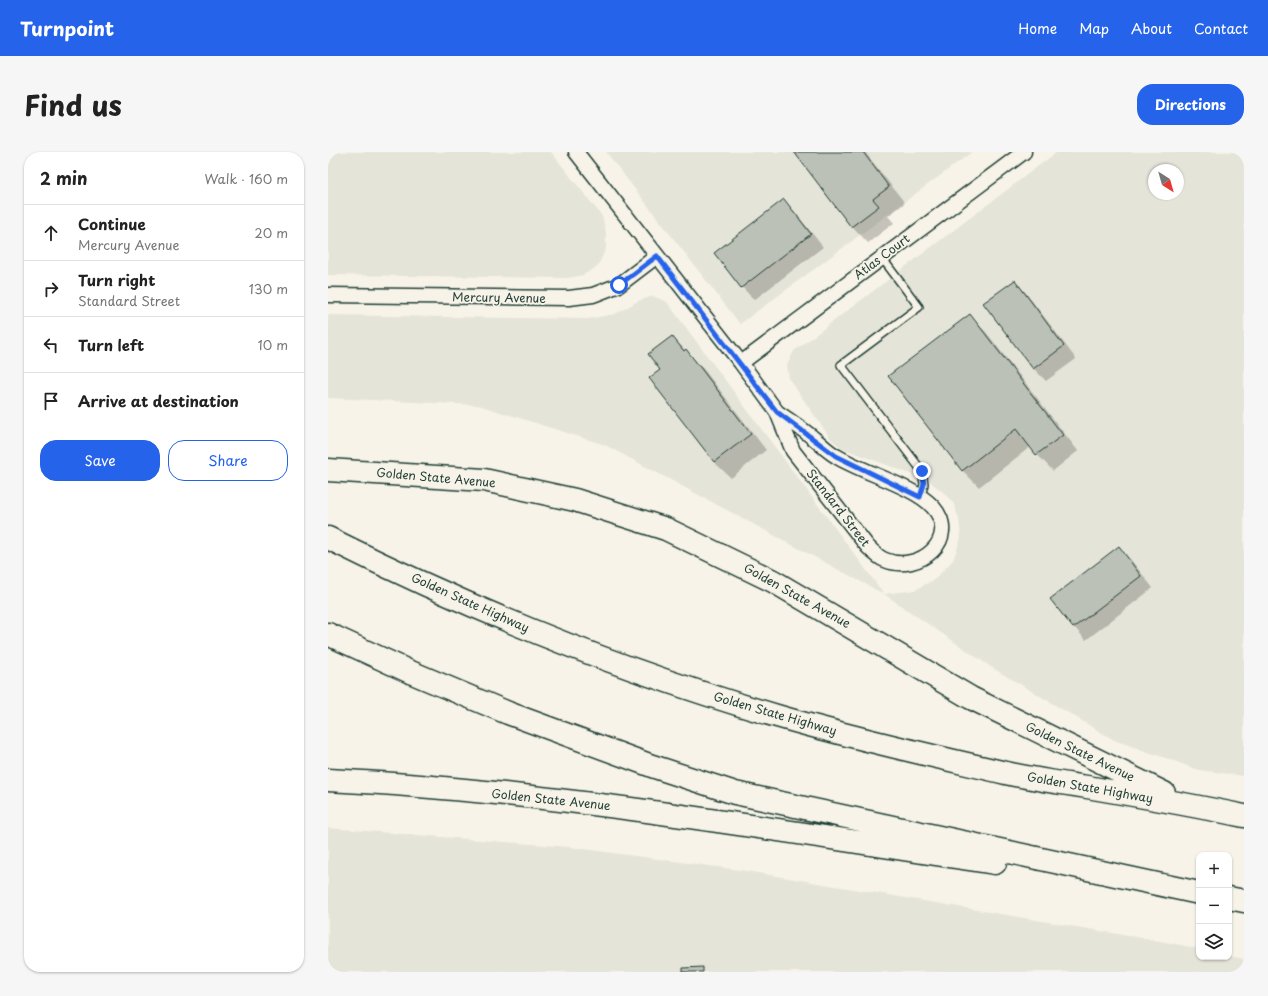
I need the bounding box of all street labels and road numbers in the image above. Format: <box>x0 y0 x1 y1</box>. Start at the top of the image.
street label: Atlas Court <box>850 229 913 283</box>
street label: Mercury Avenue <box>452 287 546 307</box>
street label: Golden State Avenue <box>376 463 497 491</box>
street label: Standard Street <box>803 465 875 550</box>
street label: Golden State Avenue <box>741 558 855 632</box>
street label: Golden State Highway <box>409 568 532 636</box>
street label: Golden State Highway <box>712 687 839 739</box>
street label: Golden State Avenue <box>1023 717 1139 786</box>
street label: Golden State Highway <box>1026 767 1154 807</box>
street label: Golden State Avenue <box>491 784 612 814</box>

